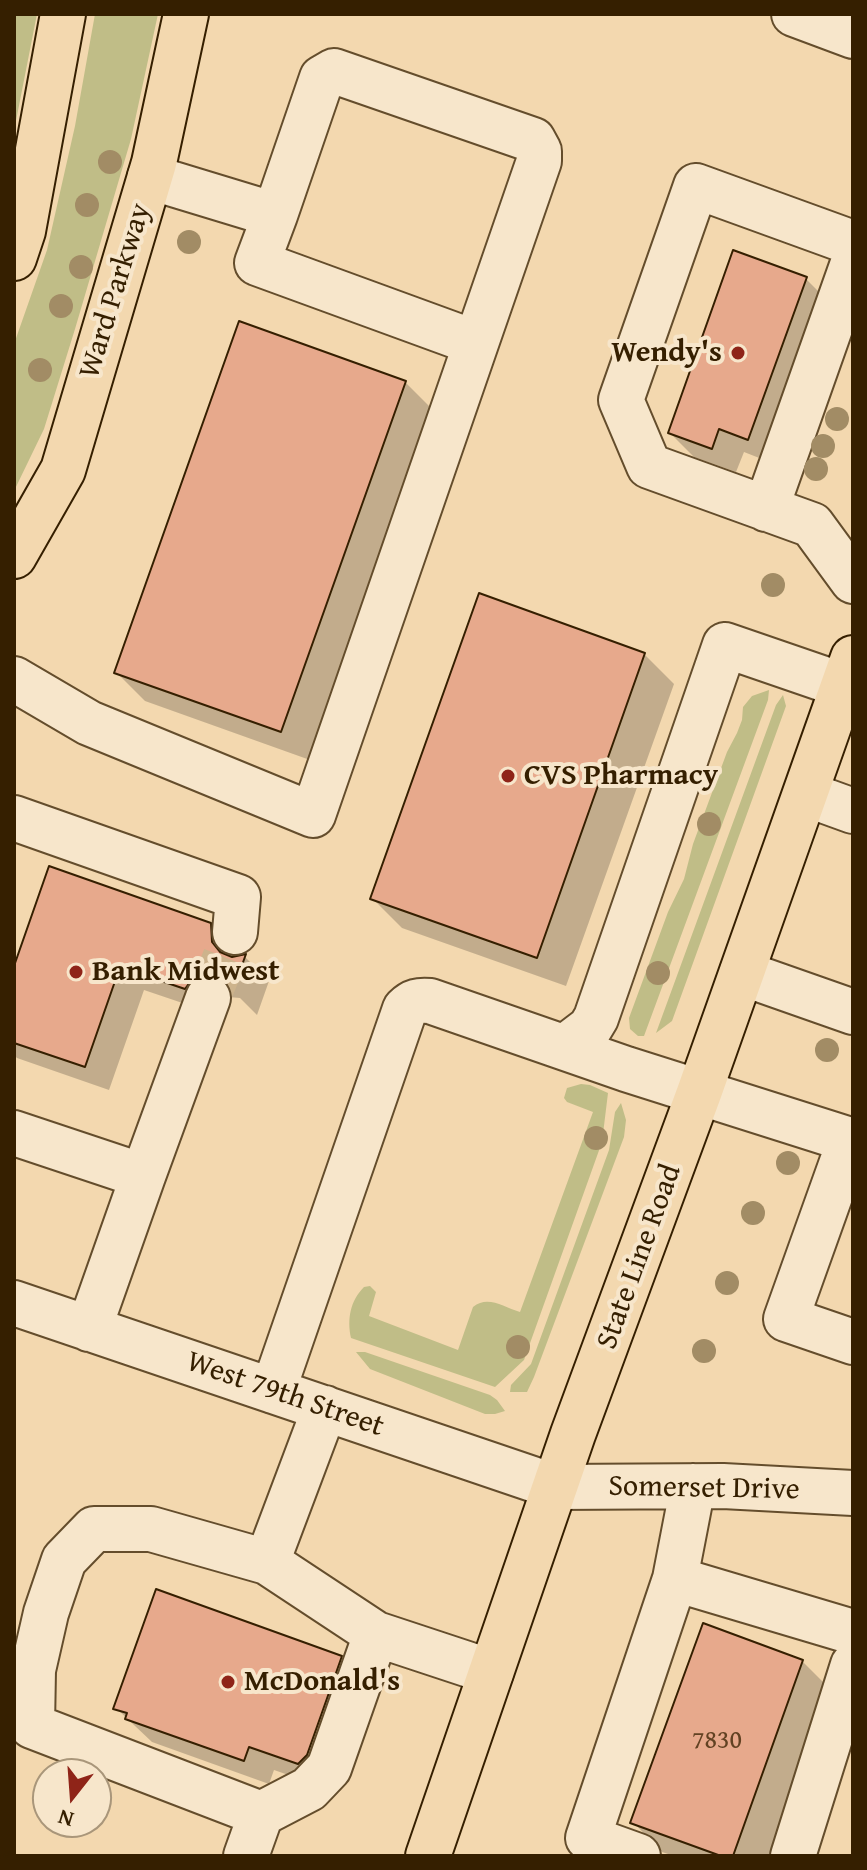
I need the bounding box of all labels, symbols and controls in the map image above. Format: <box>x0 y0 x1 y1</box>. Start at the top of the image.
street label: Ward Parkway <box>72 199 160 383</box>
place label: Wendy's <box>611 335 722 371</box>
marker: Wendy's <box>729 344 747 362</box>
place label: CVS Pharmacy <box>524 758 718 794</box>
marker: CVS Pharmacy <box>499 767 517 785</box>
place label: Bank Midwest <box>92 954 280 990</box>
marker: Bank Midwest <box>67 963 85 981</box>
street label: State Line Road <box>590 1160 690 1354</box>
street label: West 79th Street <box>182 1344 388 1446</box>
street label: Somerset Drive <box>608 1469 800 1509</box>
place label: McDonald's <box>244 1664 400 1700</box>
marker: McDonald's <box>219 1673 237 1691</box>
house number: 7830 <box>692 1725 742 1757</box>
north arrow <box>32 1758 112 1838</box>
text: N <box>54 1802 77 1836</box>

